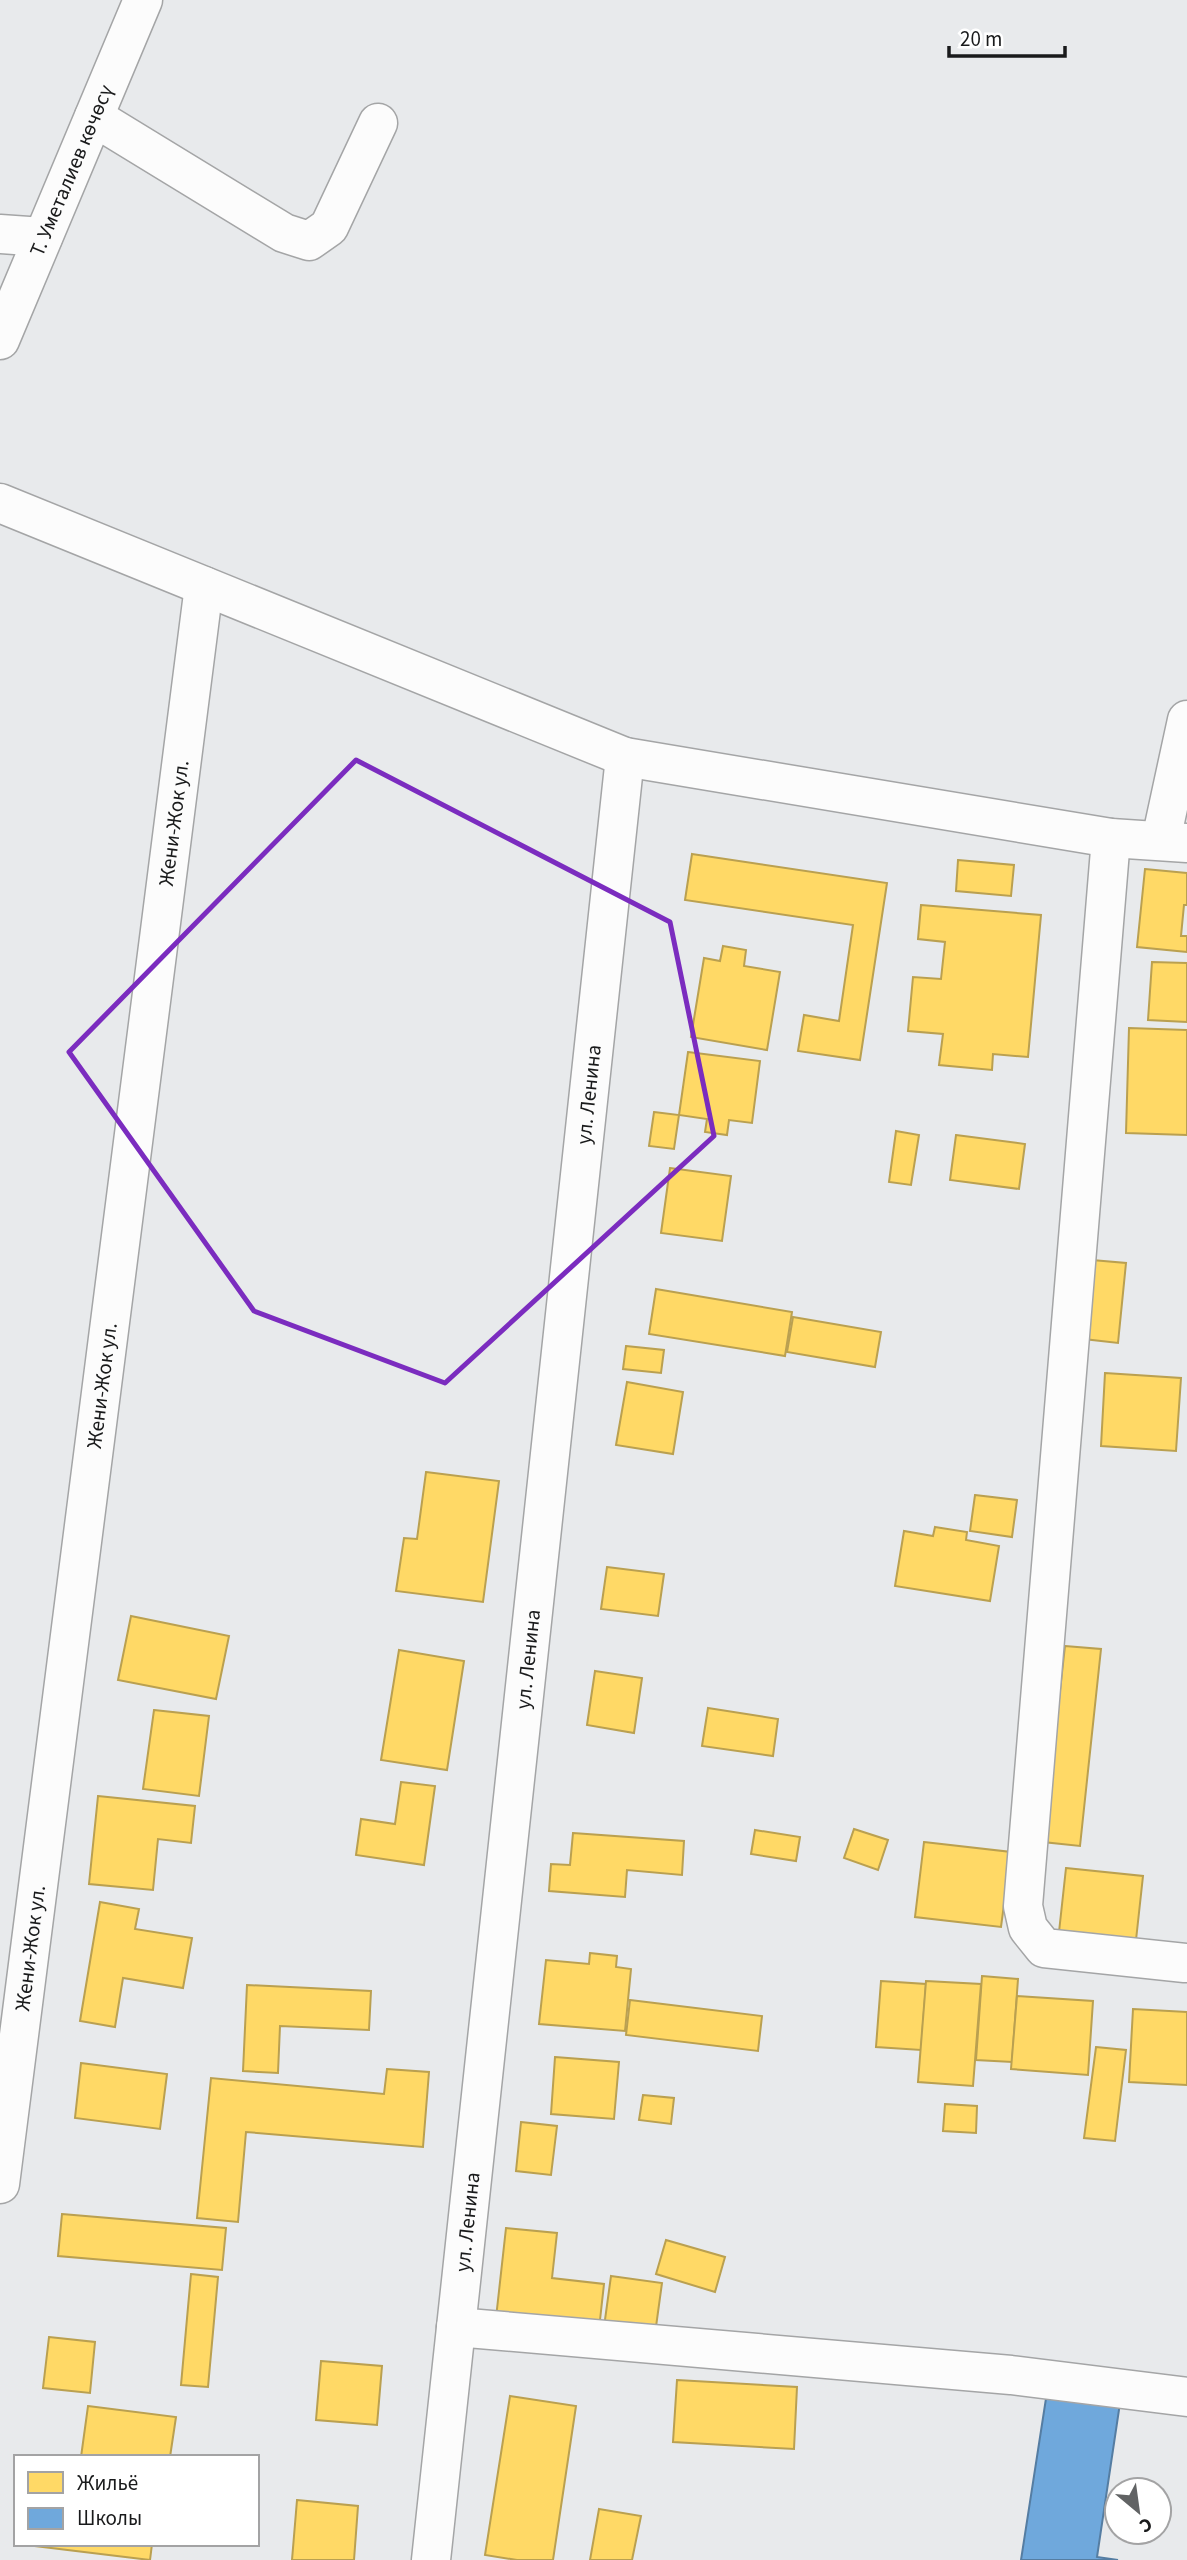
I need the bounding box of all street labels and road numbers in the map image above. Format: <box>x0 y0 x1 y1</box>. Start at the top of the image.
street label: Т. Уметалиев көчөсү <box>22 80 121 261</box>
street label: Жени-Жок ул. <box>151 758 197 888</box>
street label: ул. Ленина <box>568 1043 609 1146</box>
street label: Жени-Жок ул. <box>79 1321 125 1450</box>
street label: ул. Ленина <box>508 1608 548 1711</box>
street label: Жени-Жок ул. <box>7 1883 53 2013</box>
street label: ул. Ленина <box>447 2171 488 2273</box>

